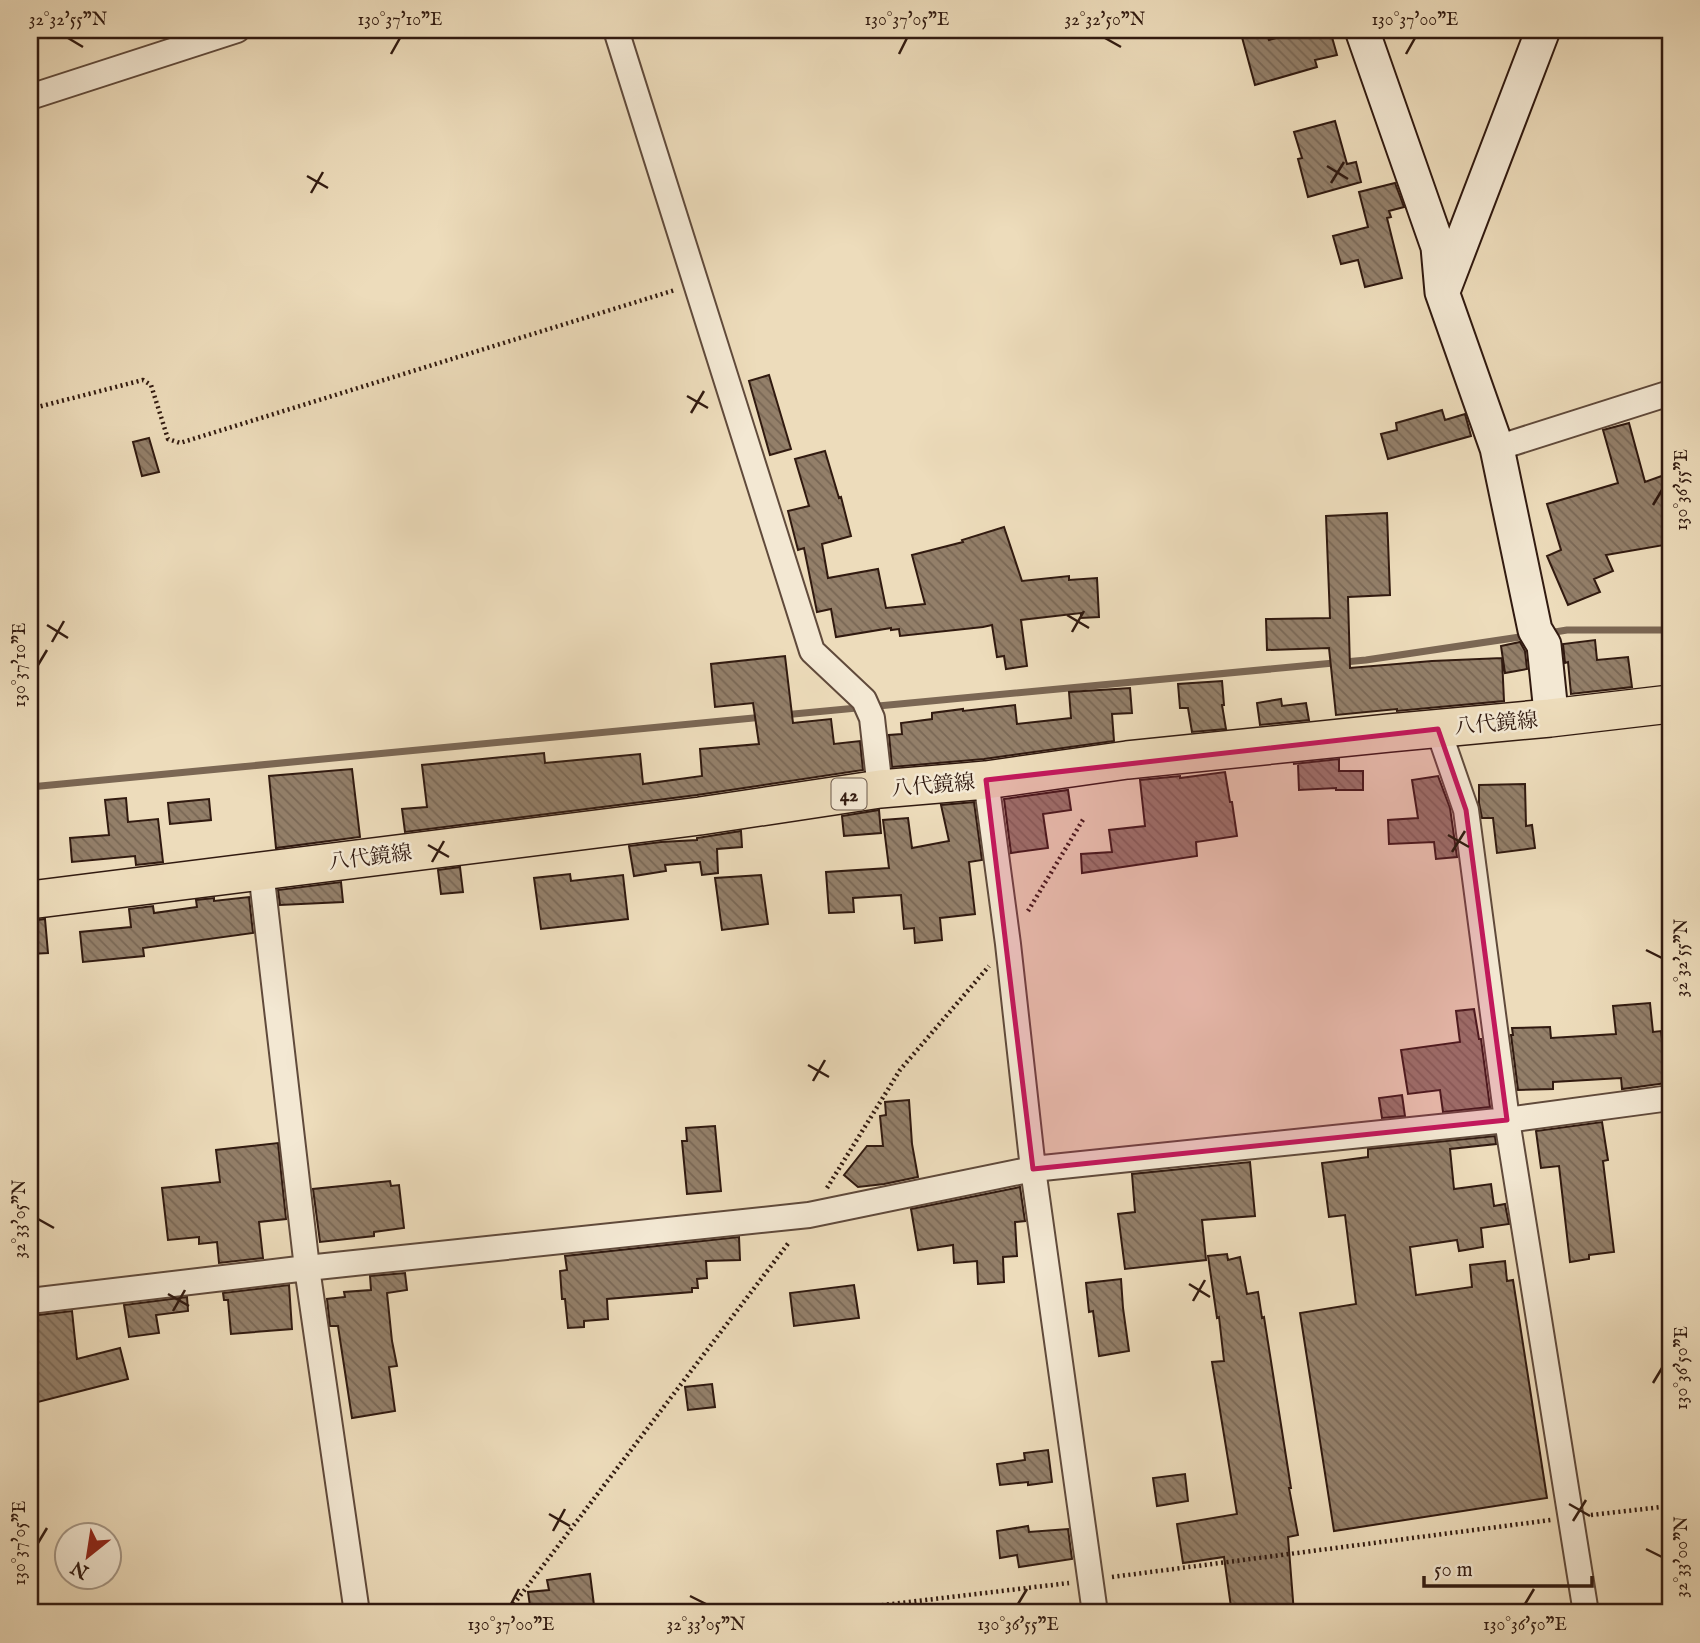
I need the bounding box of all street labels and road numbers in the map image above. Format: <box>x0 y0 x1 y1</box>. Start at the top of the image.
street label: 八代鏡線 <box>1453 707 1539 742</box>
street label: 八代鏡線 <box>890 769 976 804</box>
road number: 42 <box>832 778 866 810</box>
street label: 八代鏡線 <box>327 840 414 877</box>

